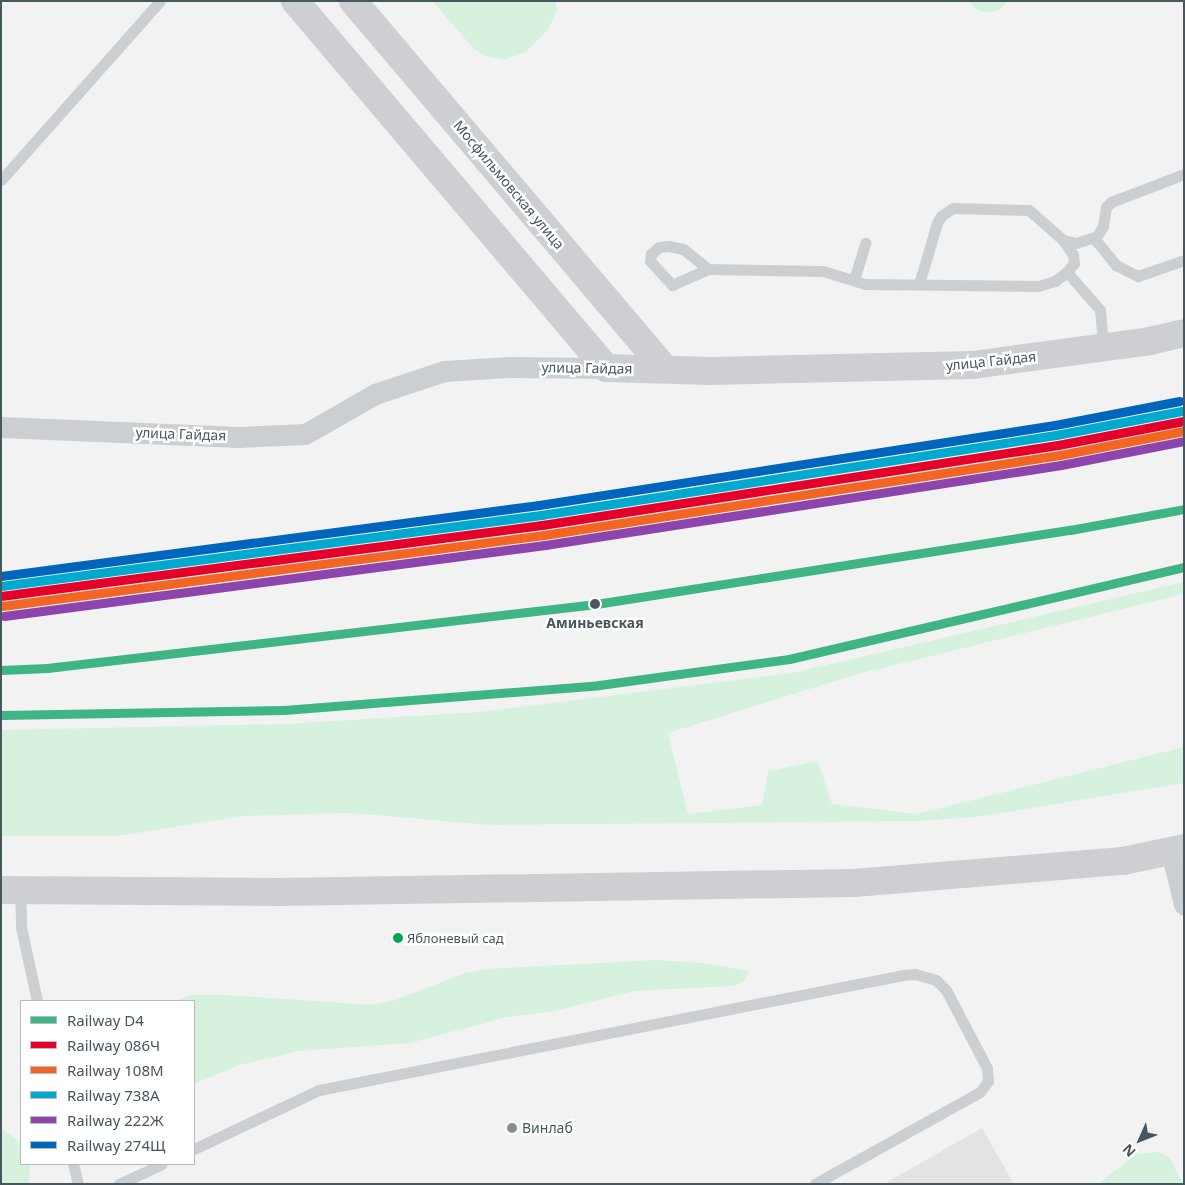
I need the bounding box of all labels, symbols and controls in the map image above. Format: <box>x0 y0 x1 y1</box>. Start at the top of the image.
street label: Мосфильмовская улица <box>450 117 568 253</box>
street label: улица Гайдая <box>945 348 1037 374</box>
street label: улица Гайдая <box>541 359 633 377</box>
street label: улица Гайдая <box>135 424 227 444</box>
marker: Аминьевская <box>586 595 604 613</box>
place label: Аминьевская <box>546 615 644 631</box>
place label: Яблоневый сад <box>407 930 504 946</box>
marker: Яблоневый сад <box>393 933 403 943</box>
legend <box>20 1000 195 1165</box>
text: Railway D4 <box>67 1010 144 1030</box>
text: Railway 086Ч <box>67 1035 160 1055</box>
text: Railway 108М <box>67 1060 164 1080</box>
text: Railway 738А <box>67 1085 160 1105</box>
text: Railway 222Ж <box>67 1110 164 1130</box>
north arrow <box>1115 1115 1165 1165</box>
place label: Винлаб <box>522 1120 573 1136</box>
marker: Винлаб <box>506 1122 518 1134</box>
text: Railway 274Щ <box>67 1135 165 1155</box>
text: N <box>1118 1140 1140 1161</box>

